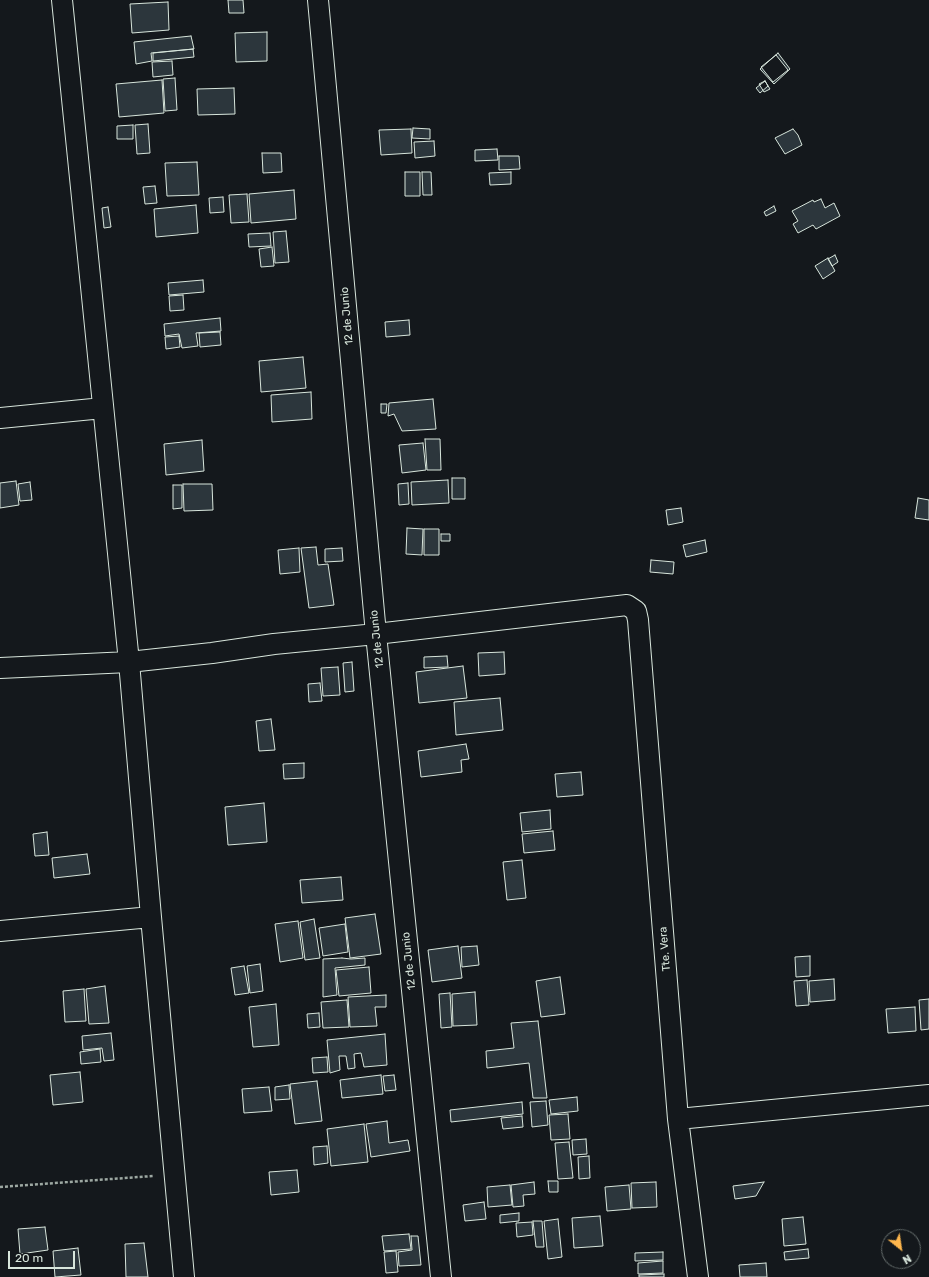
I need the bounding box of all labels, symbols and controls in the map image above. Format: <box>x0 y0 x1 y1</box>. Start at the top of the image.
street label: 12 de Junio <box>338 286 356 346</box>
street label: 12 de Junio <box>367 609 387 669</box>
street label: Tte. Vera <box>656 926 674 972</box>
street label: 12 de Junio <box>399 931 419 991</box>
north arrow <box>881 1229 921 1269</box>
scale bar <box>10 1243 77 1269</box>
text: 20 m <box>15 1251 43 1265</box>
text: N <box>900 1251 913 1267</box>

